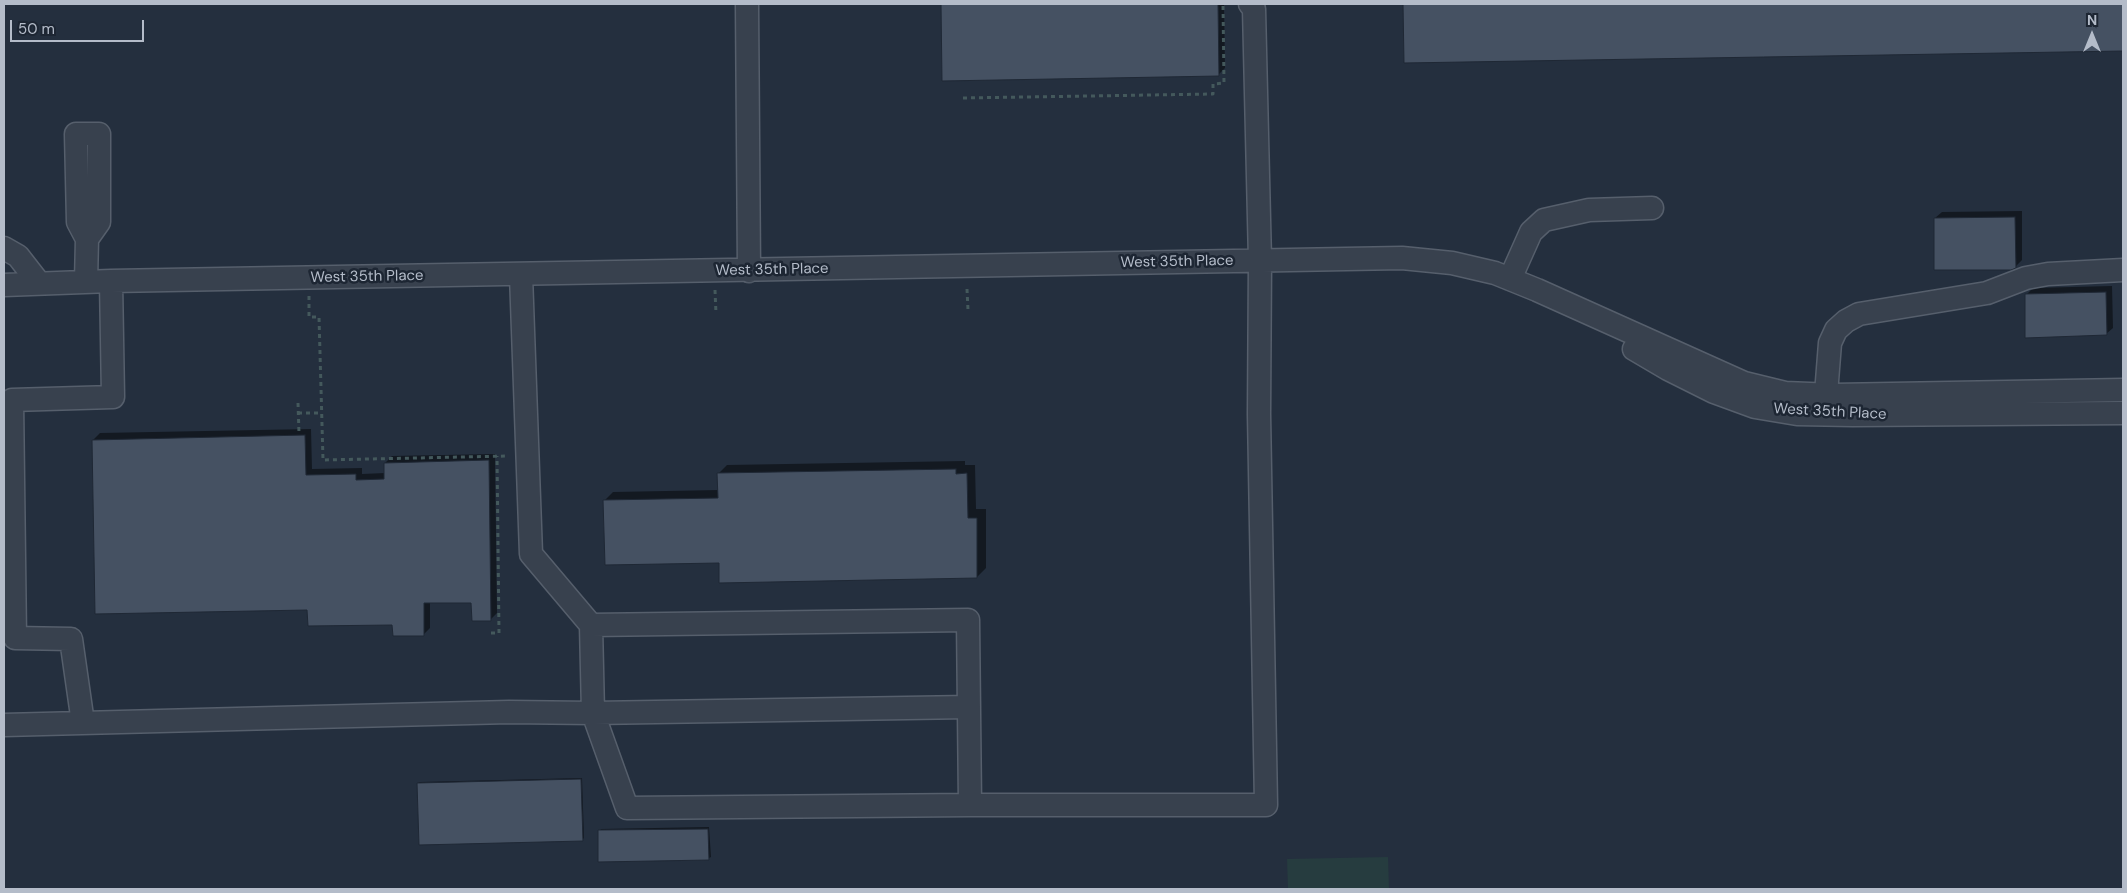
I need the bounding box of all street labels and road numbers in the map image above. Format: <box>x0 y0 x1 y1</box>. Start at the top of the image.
street label: West 35th Place <box>1120 252 1234 272</box>
street label: West 35th Place <box>715 260 829 280</box>
street label: West 35th Place <box>310 267 424 287</box>
street label: West 35th Place <box>1773 400 1887 424</box>

